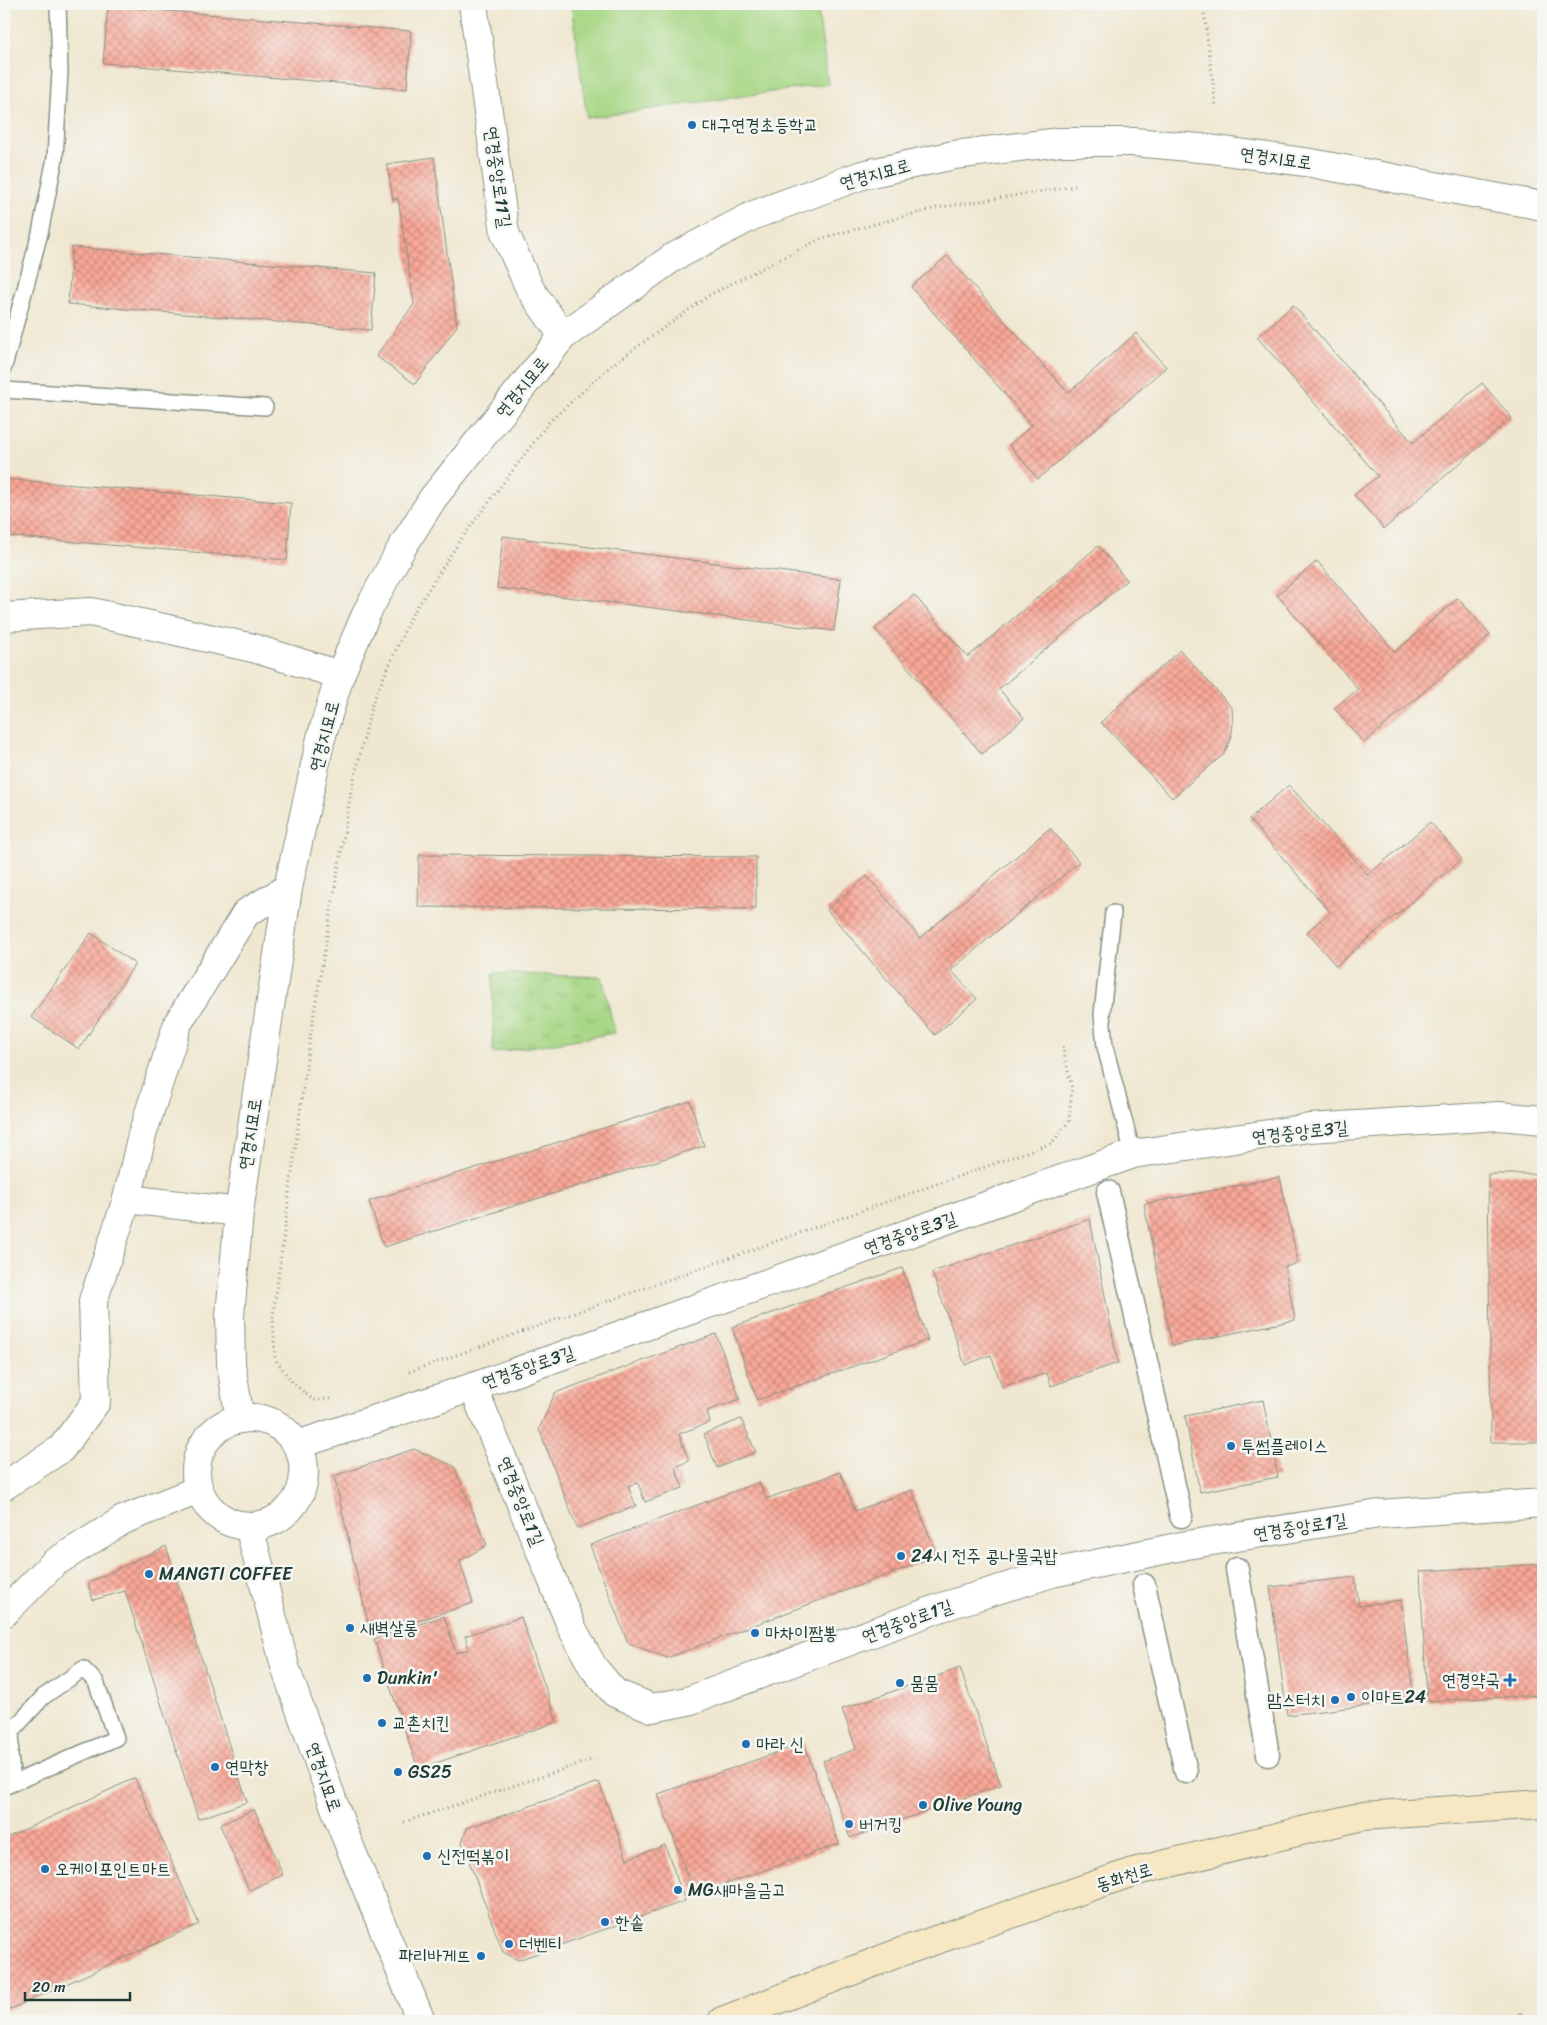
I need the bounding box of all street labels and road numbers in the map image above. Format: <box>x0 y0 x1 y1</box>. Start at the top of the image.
street label: 연경중앙로11길 <box>475 124 521 230</box>
street label: 연경지묘로 <box>1238 137 1314 179</box>
street label: 연경지묘로 <box>836 149 914 199</box>
street label: 연경지묘로 <box>487 349 557 425</box>
street label: 연경지묘로 <box>299 697 349 775</box>
street label: 연경지묘로 <box>229 1096 271 1172</box>
street label: 연경중앙로3길 <box>1250 1111 1350 1153</box>
street label: 연경중앙로3길 <box>859 1202 961 1264</box>
street label: 연경중앙로3길 <box>477 1336 579 1398</box>
street label: 연경중앙로1길 <box>488 1451 554 1551</box>
street label: 연경중앙로1길 <box>1251 1504 1350 1550</box>
street label: 연경중앙로1길 <box>857 1590 957 1652</box>
street label: 연경지묘로 <box>297 1738 351 1816</box>
street label: 동화천로 <box>1092 1853 1156 1901</box>

